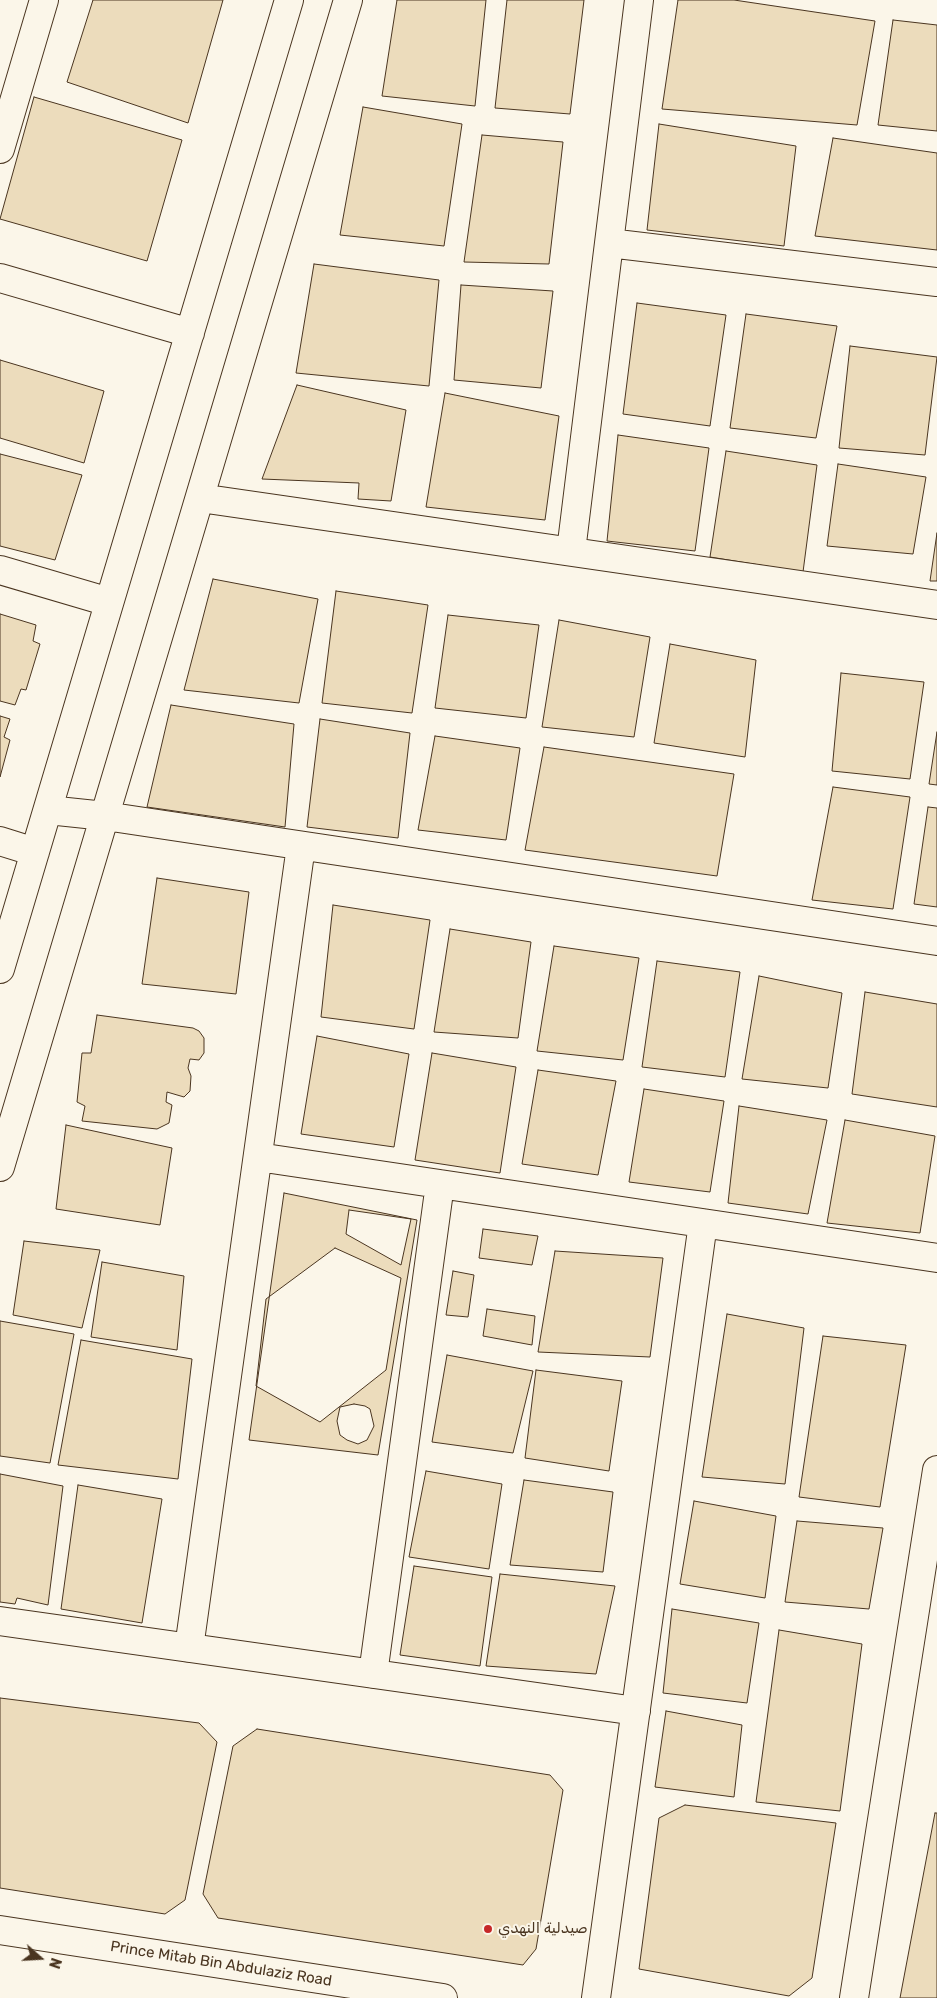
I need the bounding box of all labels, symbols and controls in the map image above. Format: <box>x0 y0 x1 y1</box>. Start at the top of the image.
place label: صيدلية النهدي <box>498 1920 588 1938</box>
marker: صيدلية النهدي <box>482 1923 494 1935</box>
north arrow <box>15 1933 65 1983</box>
street label: Prince Mitab Bin Abdulaziz Road <box>109 1938 333 1990</box>
text: N <box>45 1956 64 1971</box>

